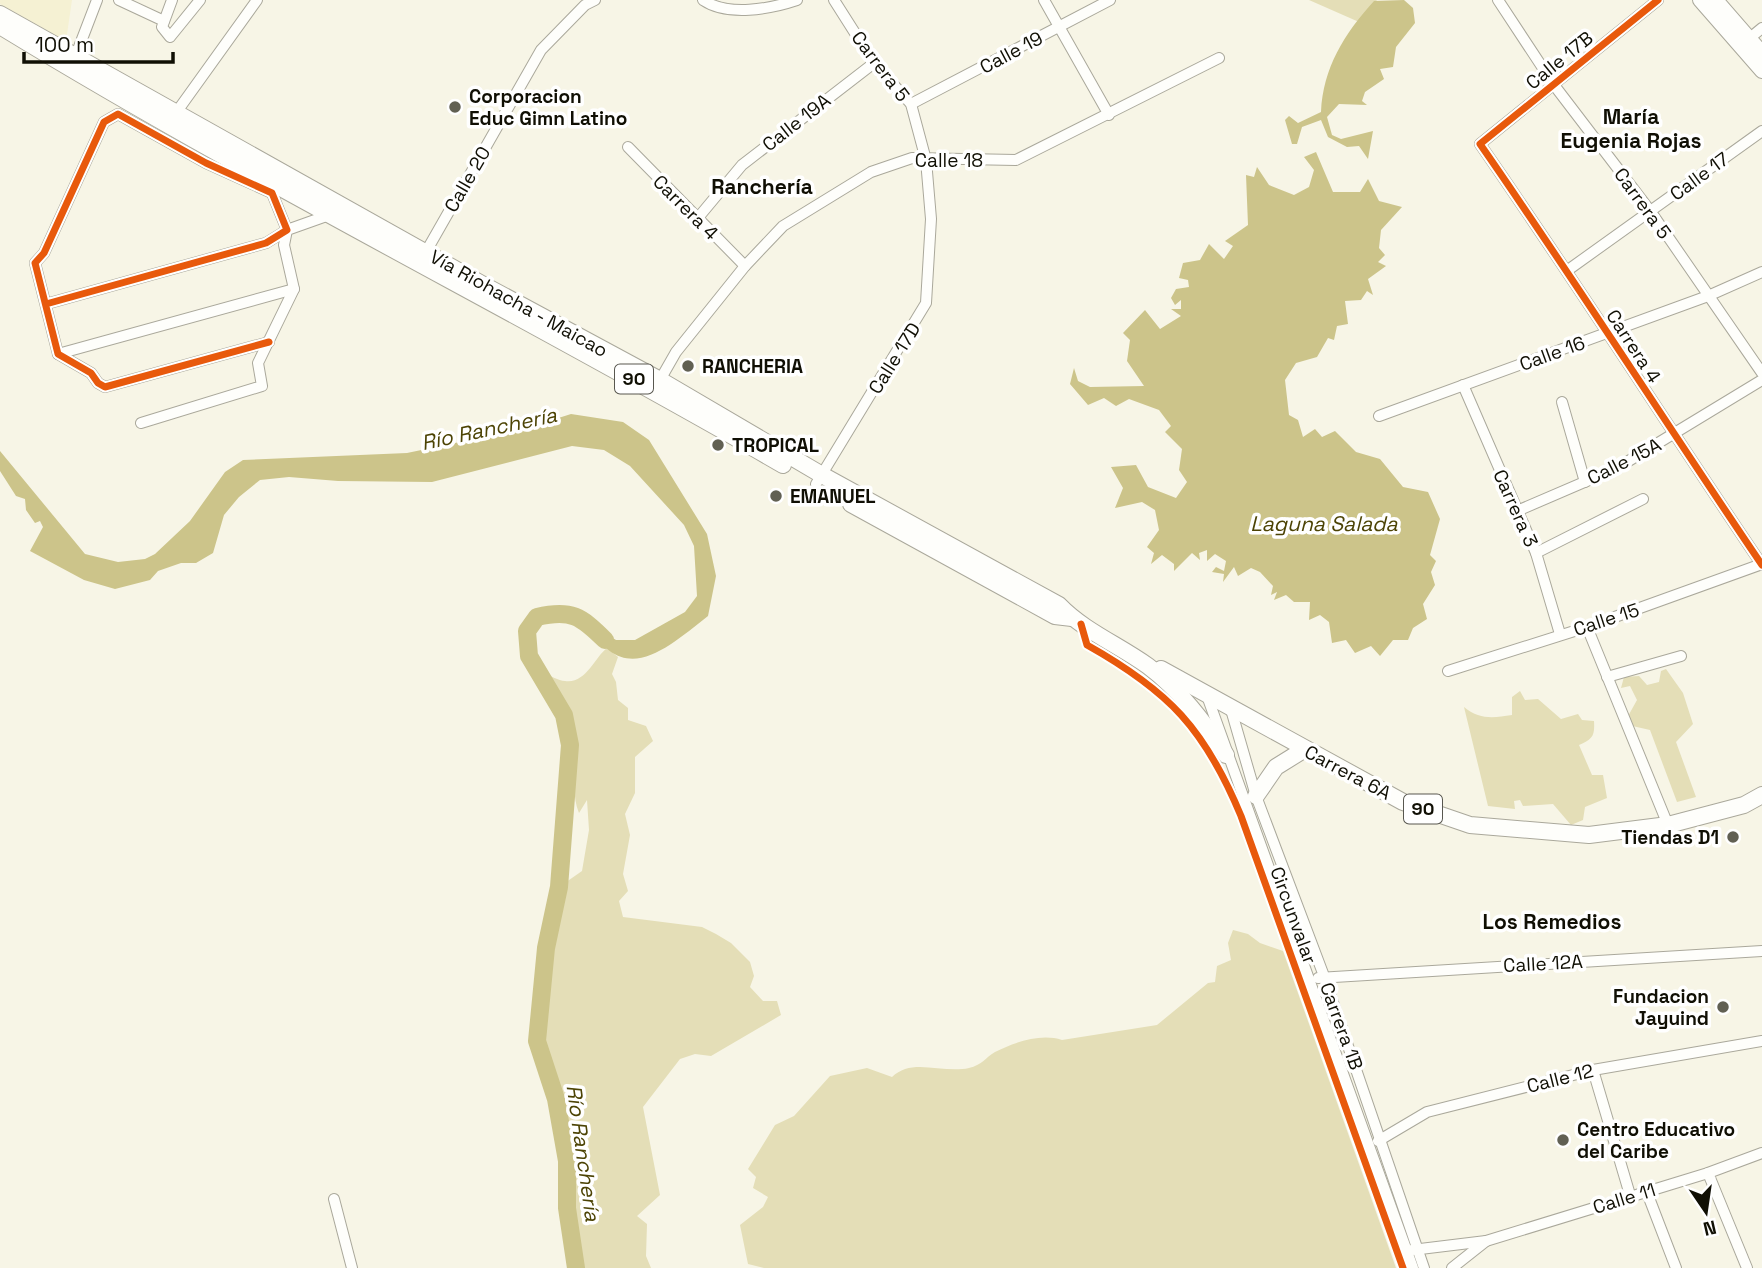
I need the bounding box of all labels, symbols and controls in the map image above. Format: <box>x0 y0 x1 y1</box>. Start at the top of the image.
scale bar <box>24 21 173 65</box>
street label: Calle 19 <box>975 25 1047 79</box>
street label: Carrera 5 <box>846 26 915 107</box>
street label: Calle 17B <box>1520 26 1598 95</box>
text: 100 m <box>35 31 94 58</box>
place label: Corporacion Educ Gimn Latino <box>469 84 627 131</box>
street label: Calle 19A <box>757 88 836 157</box>
marker: Corporacion Educ Gimn Latino <box>447 99 463 115</box>
district label: María Eugenia Rojas <box>1561 103 1701 154</box>
street label: Calle 20 <box>439 142 496 217</box>
street label: Calle 17 <box>1665 146 1734 206</box>
street label: Calle 18 <box>915 148 983 173</box>
street label: Carrera 5 <box>1608 163 1677 244</box>
street label: Carrera 4 <box>648 169 724 246</box>
district label: Ranchería <box>711 173 813 200</box>
street label: Vía Riohacha - Maicao <box>425 244 612 363</box>
street label: Carrera 4 <box>1601 305 1667 388</box>
street label: Calle 17D <box>863 318 926 399</box>
street label: Calle 16 <box>1516 330 1588 377</box>
place label: RANCHERIA <box>702 354 803 379</box>
marker: RANCHERIA <box>680 358 696 374</box>
road number: 90 <box>615 365 653 394</box>
water label: Río Ranchería <box>419 401 560 456</box>
street label: Calle 15A <box>1583 432 1666 491</box>
place label: TROPICAL <box>732 433 819 458</box>
marker: TROPICAL <box>710 437 726 453</box>
street label: Carrera 3 <box>1487 465 1544 551</box>
place label: EMANUEL <box>790 484 876 509</box>
marker: EMANUEL <box>768 488 784 504</box>
water label: Laguna Salada <box>1250 510 1399 537</box>
street label: Calle 15 <box>1570 597 1642 642</box>
street label: Carrera 6A <box>1300 739 1395 806</box>
road number: 90 <box>1404 794 1442 824</box>
place label: Tiendas D1 <box>1621 825 1719 850</box>
marker: Tiendas D1 <box>1725 829 1741 845</box>
street label: Circunvalar <box>1264 863 1323 967</box>
district label: Los Remedios <box>1483 908 1621 935</box>
street label: Calle 12A <box>1502 949 1584 978</box>
street label: Carrera 1B <box>1314 979 1369 1073</box>
place label: Fundacion Jayuind <box>1613 984 1709 1031</box>
marker: Fundacion Jayuind <box>1715 999 1731 1015</box>
street label: Calle 12 <box>1524 1058 1596 1099</box>
water label: Río Ranchería <box>561 1083 607 1224</box>
place label: Centro Educativo del Caribe <box>1577 1117 1735 1164</box>
marker: Centro Educativo del Caribe <box>1555 1132 1571 1148</box>
street label: Calle 11 <box>1590 1177 1659 1220</box>
north arrow <box>1671 1177 1741 1247</box>
text: N <box>1701 1214 1719 1242</box>

